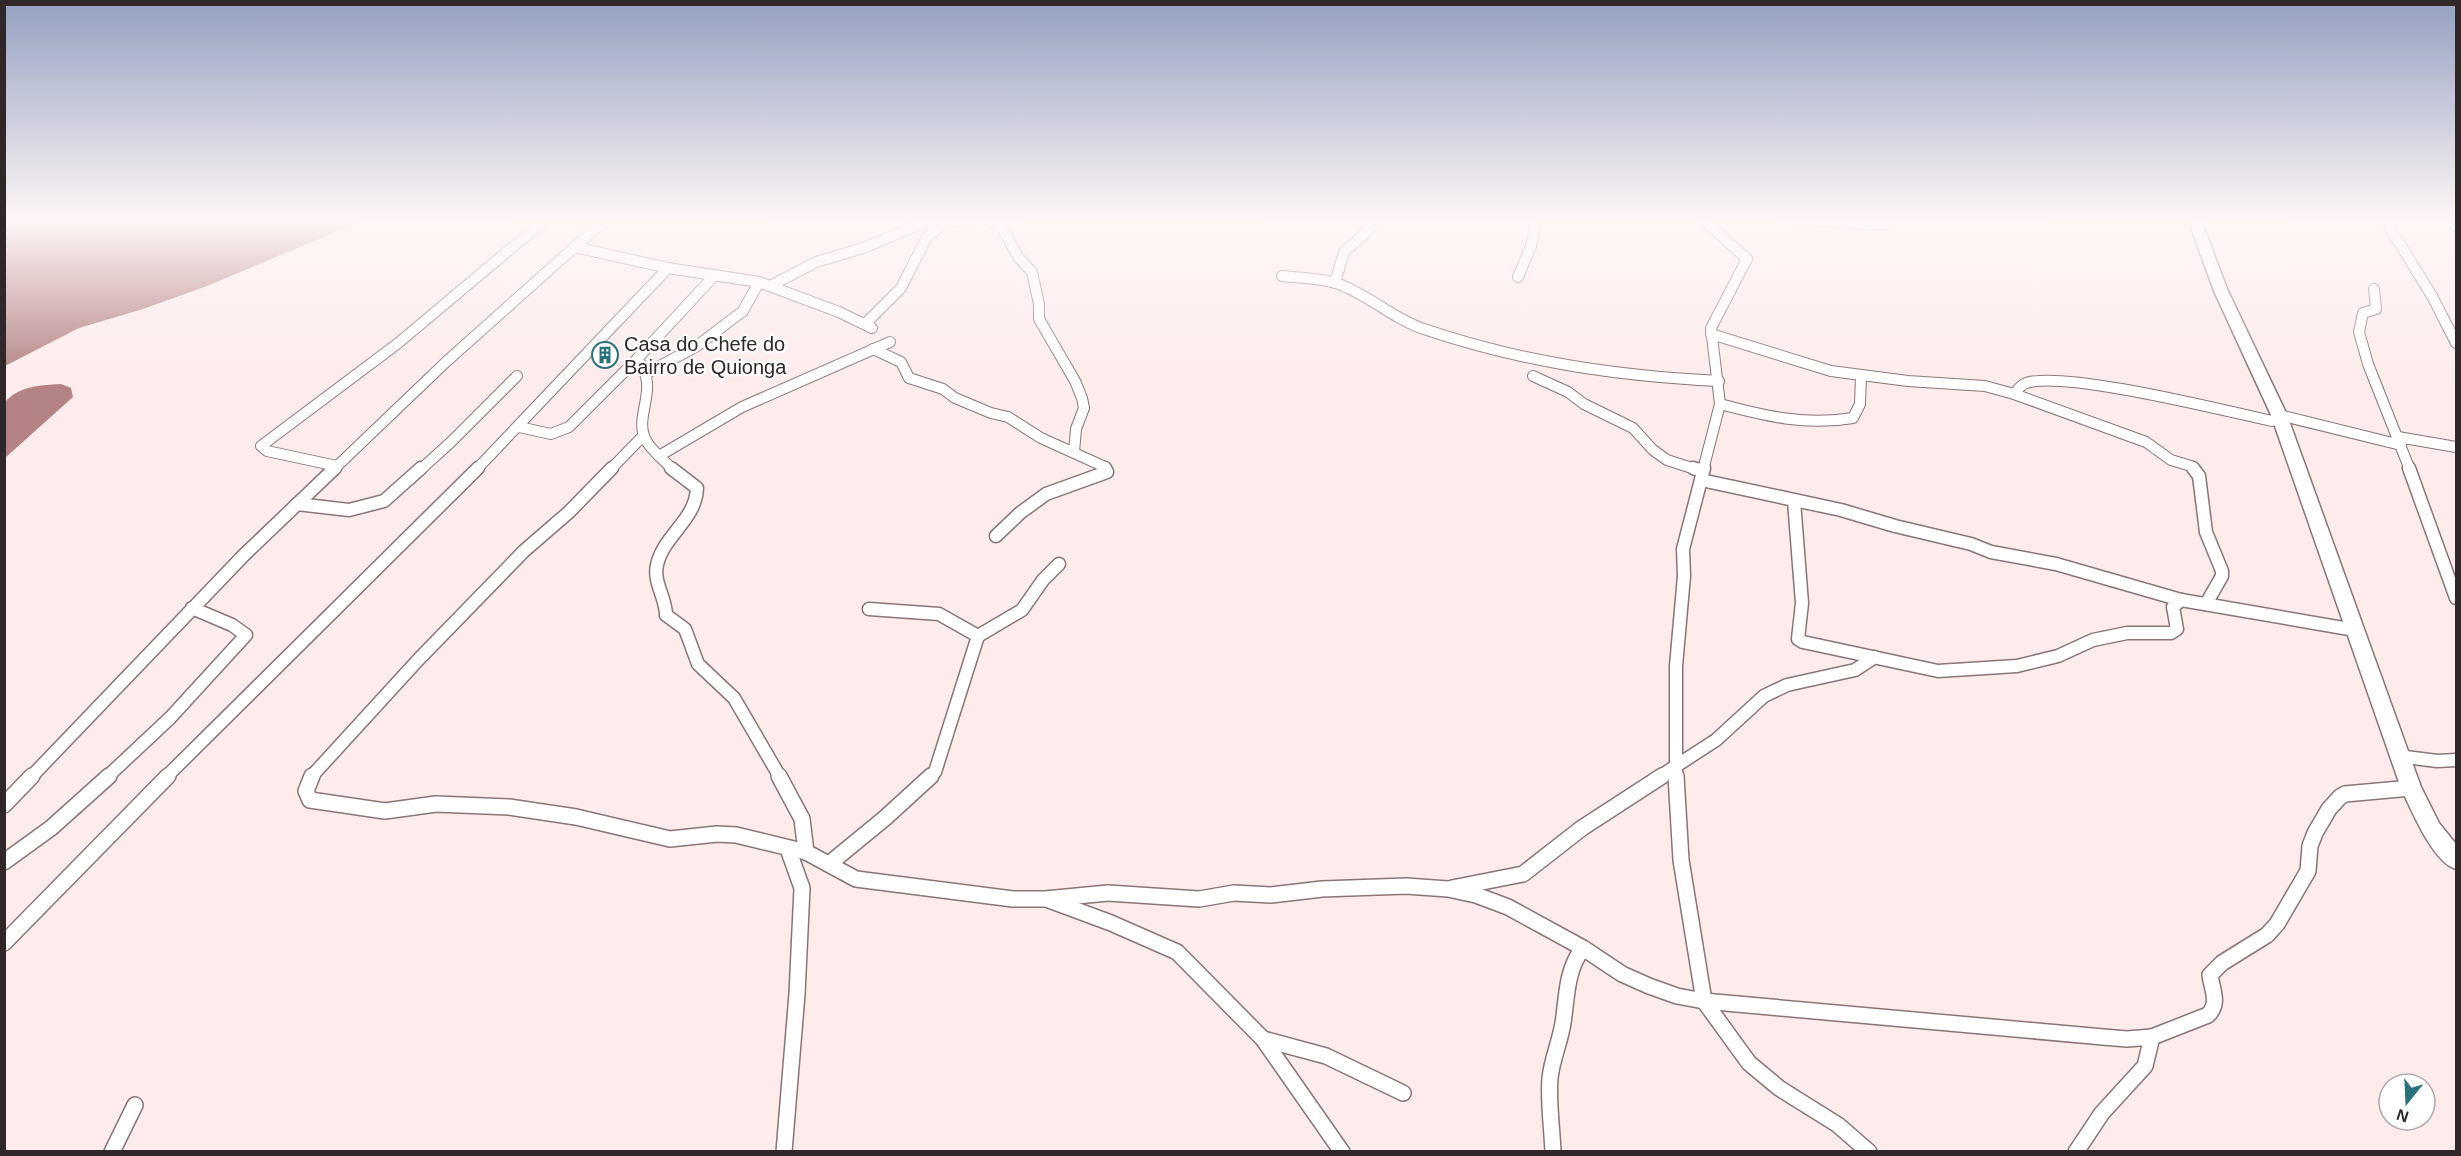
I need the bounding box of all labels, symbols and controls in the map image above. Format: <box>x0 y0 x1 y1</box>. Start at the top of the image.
place label: Casa do Chefe do Bairro de Quionga <box>624 333 787 378</box>
building icon: Casa do Chefe do Bairro de Quionga <box>590 340 620 370</box>
north arrow <box>2377 1072 2437 1132</box>
text: N <box>2394 1106 2411 1126</box>

